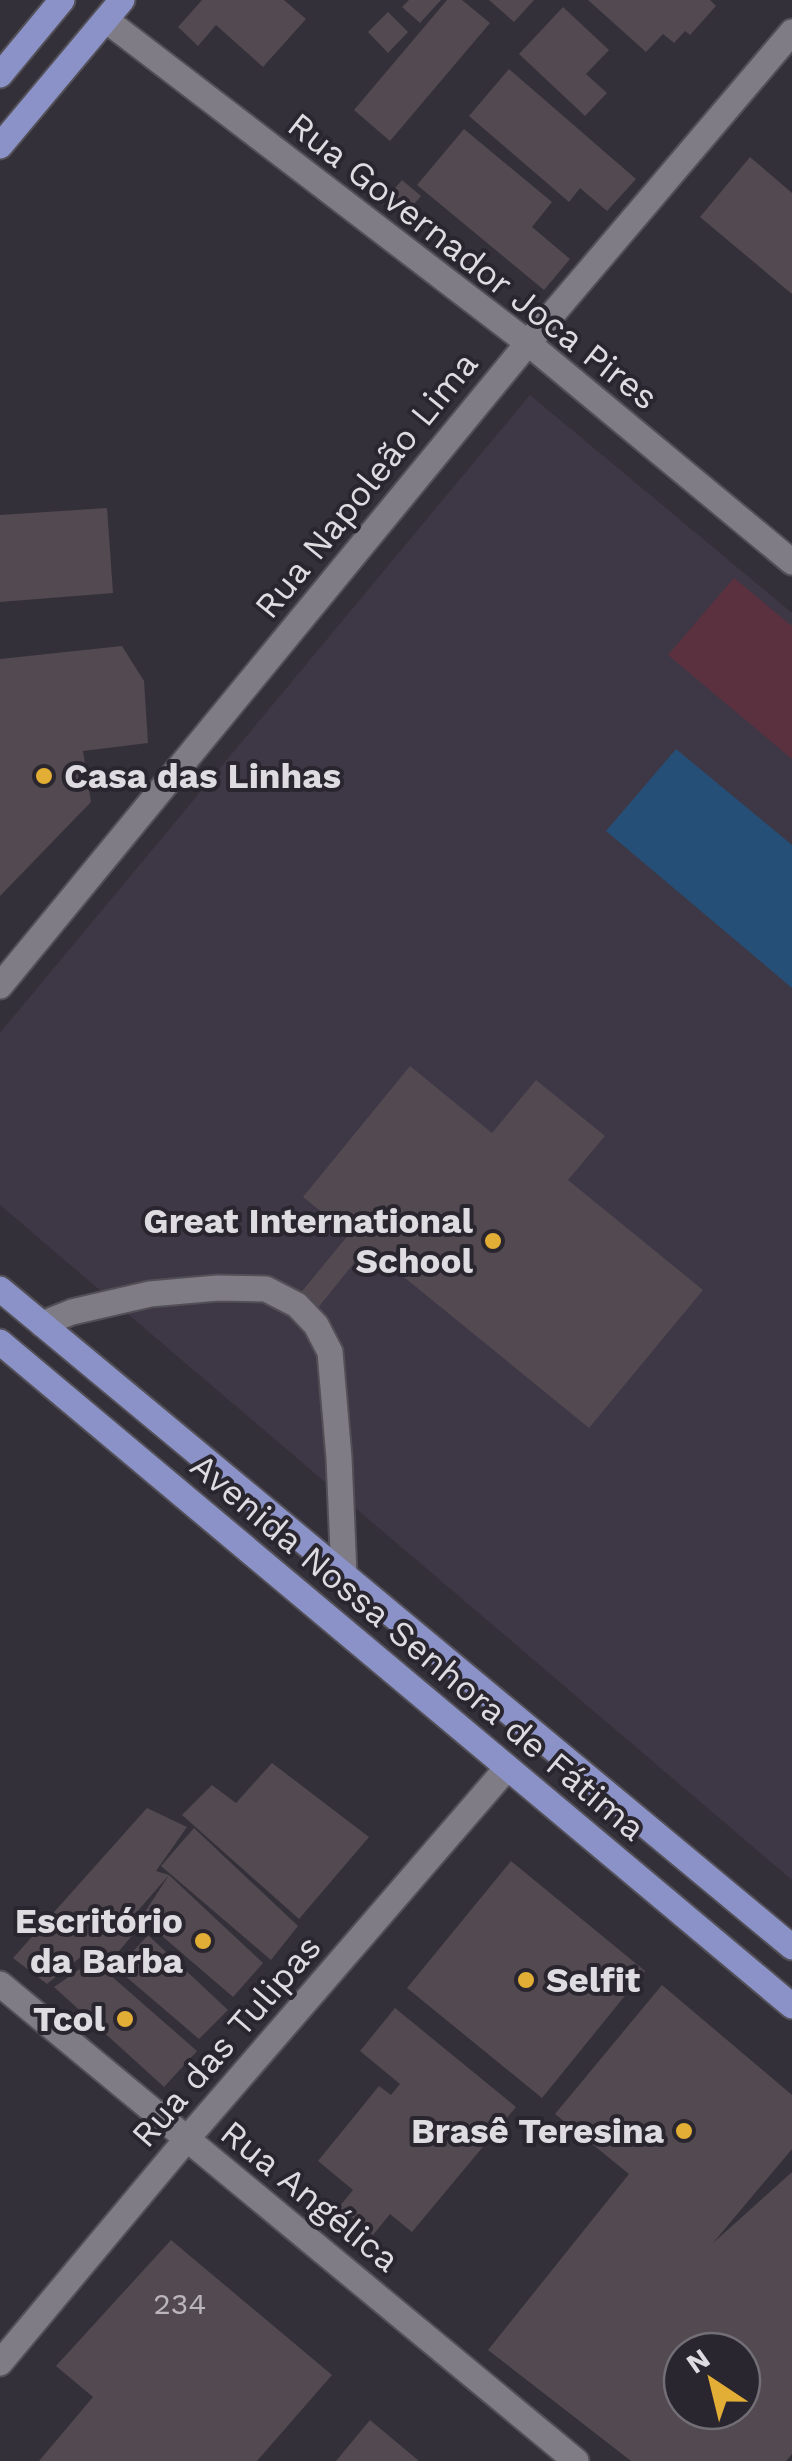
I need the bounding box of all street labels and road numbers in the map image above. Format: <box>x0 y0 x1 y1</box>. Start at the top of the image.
street label: Rua Governador Joca Pires <box>280 104 666 418</box>
street label: Rua Napoleão Lima <box>246 343 486 627</box>
street label: Avenida Nossa Senhora de Fátima <box>182 1444 654 1850</box>
street label: Rua das Tulipas <box>122 1926 330 2156</box>
street label: Rua Angélica <box>212 2111 408 2281</box>

